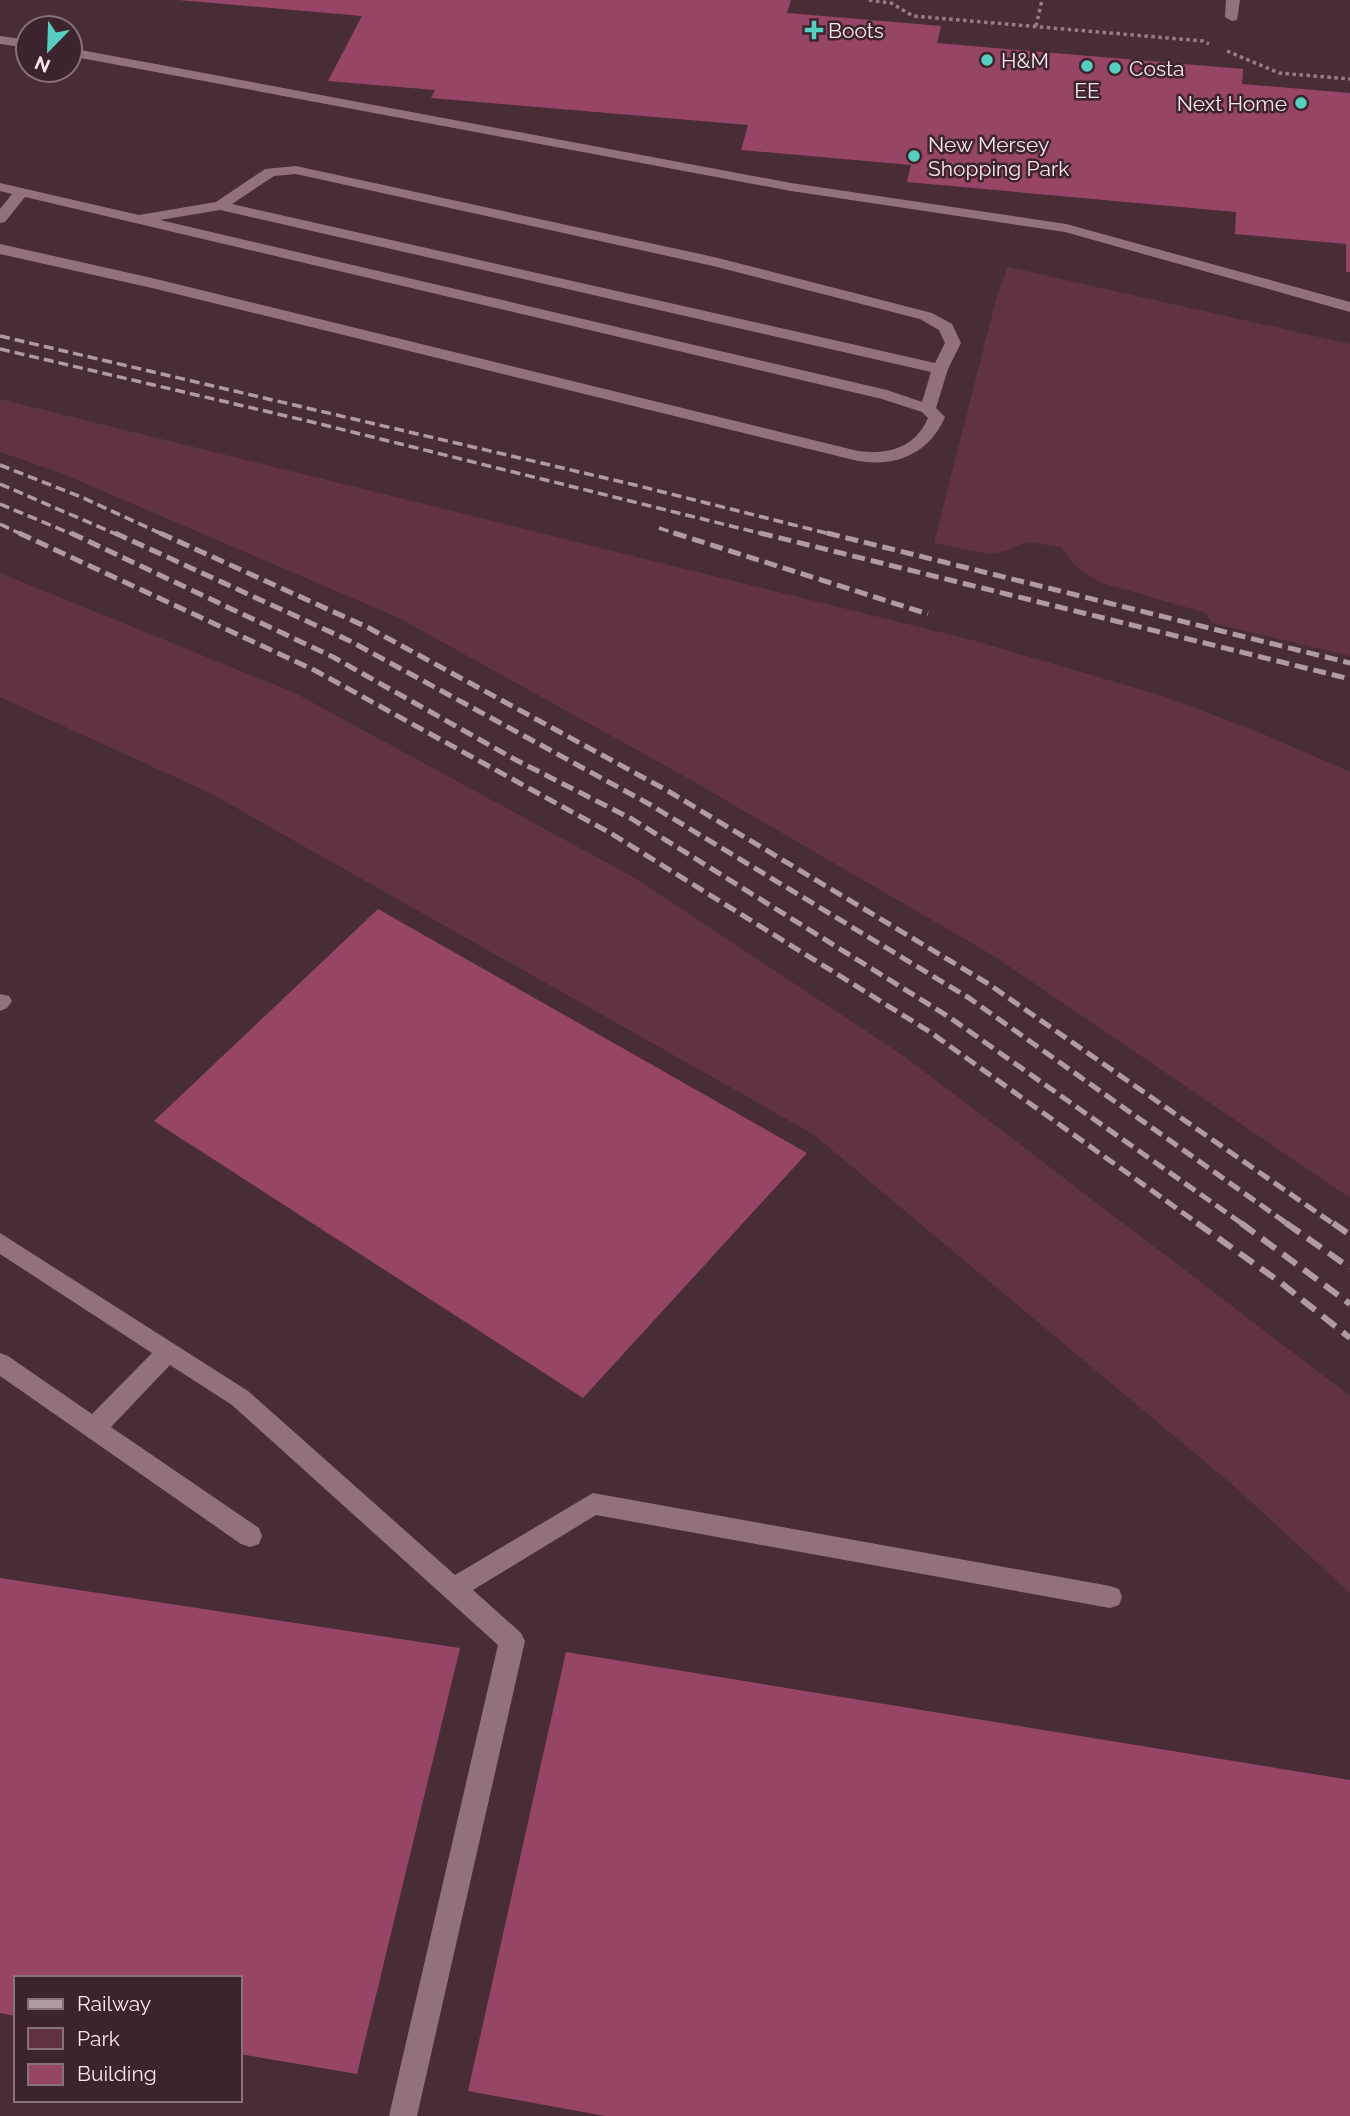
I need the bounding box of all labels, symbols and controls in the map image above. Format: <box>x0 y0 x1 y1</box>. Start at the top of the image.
north arrow <box>14 14 84 84</box>
place label: Boots <box>828 18 884 43</box>
marker: Boots <box>806 22 822 38</box>
place label: H&M <box>1001 48 1049 73</box>
text: N <box>31 52 53 78</box>
marker: H&M <box>979 52 995 68</box>
place label: Costa <box>1129 56 1185 81</box>
marker: EE <box>1079 58 1095 74</box>
marker: Costa <box>1107 60 1123 76</box>
place label: EE <box>1074 78 1100 103</box>
place label: Next Home <box>1177 91 1287 116</box>
marker: Next Home <box>1293 95 1309 111</box>
place label: New Mersey Shopping Park <box>928 132 1069 181</box>
marker: New Mersey Shopping Park <box>906 148 922 164</box>
legend <box>14 1976 242 2102</box>
text: Railway <box>77 1991 151 2016</box>
text: Park <box>77 2026 120 2051</box>
text: Building <box>77 2061 157 2086</box>

